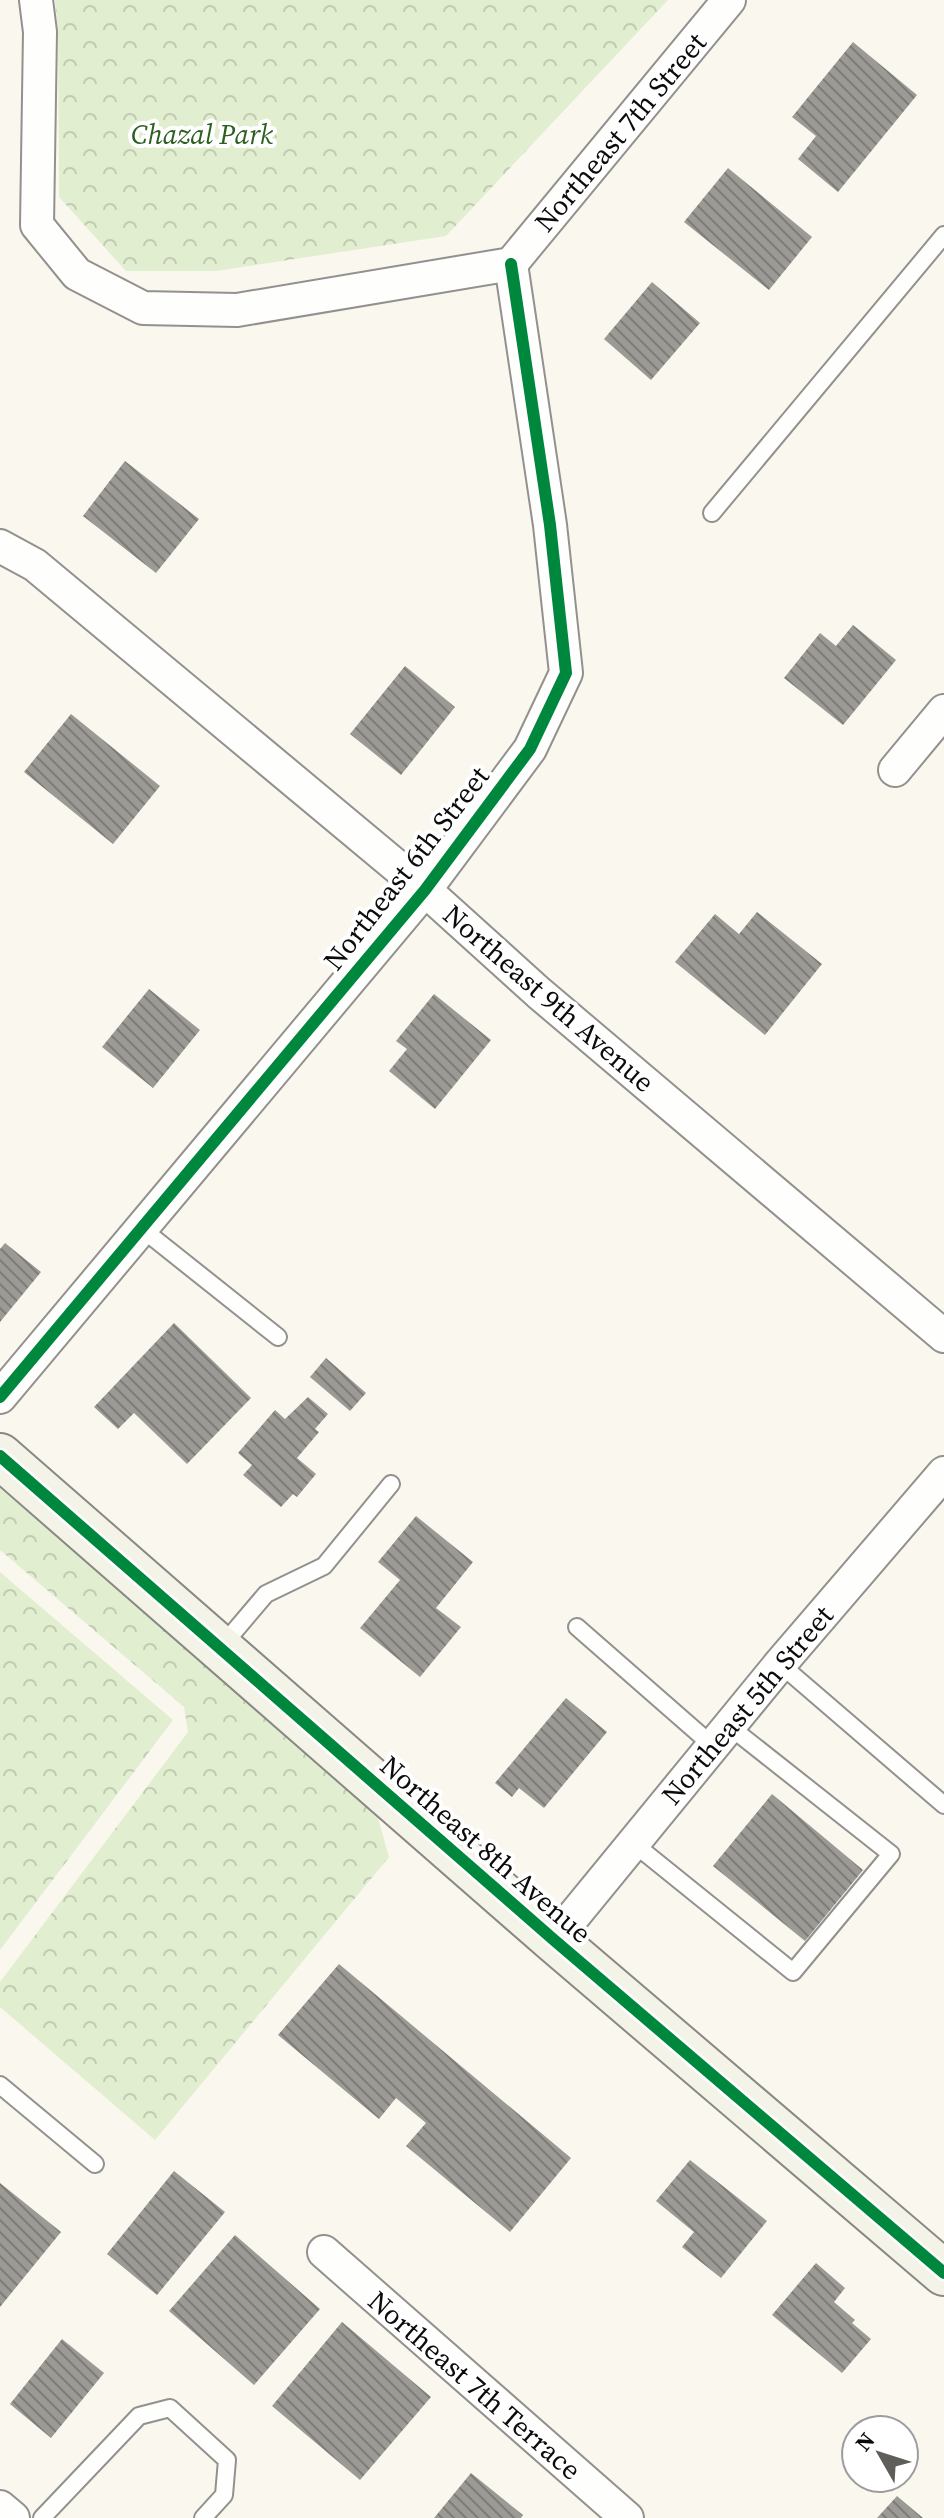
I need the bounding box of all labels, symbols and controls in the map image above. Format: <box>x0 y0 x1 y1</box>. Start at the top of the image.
street label: Northeast 7th Street <box>525 24 715 240</box>
park label: Chazal Park <box>131 115 274 153</box>
street label: Northeast 6th Street <box>314 758 498 978</box>
street label: Northeast 9th Avenue <box>435 896 663 1100</box>
street label: Northeast 5th Street <box>652 1597 842 1813</box>
street label: Northeast 8th Avenue <box>372 1747 600 1951</box>
street label: Northeast 7th Terrace <box>360 2282 590 2488</box>
north arrow <box>840 2414 920 2494</box>
text: N <box>848 2426 881 2457</box>

